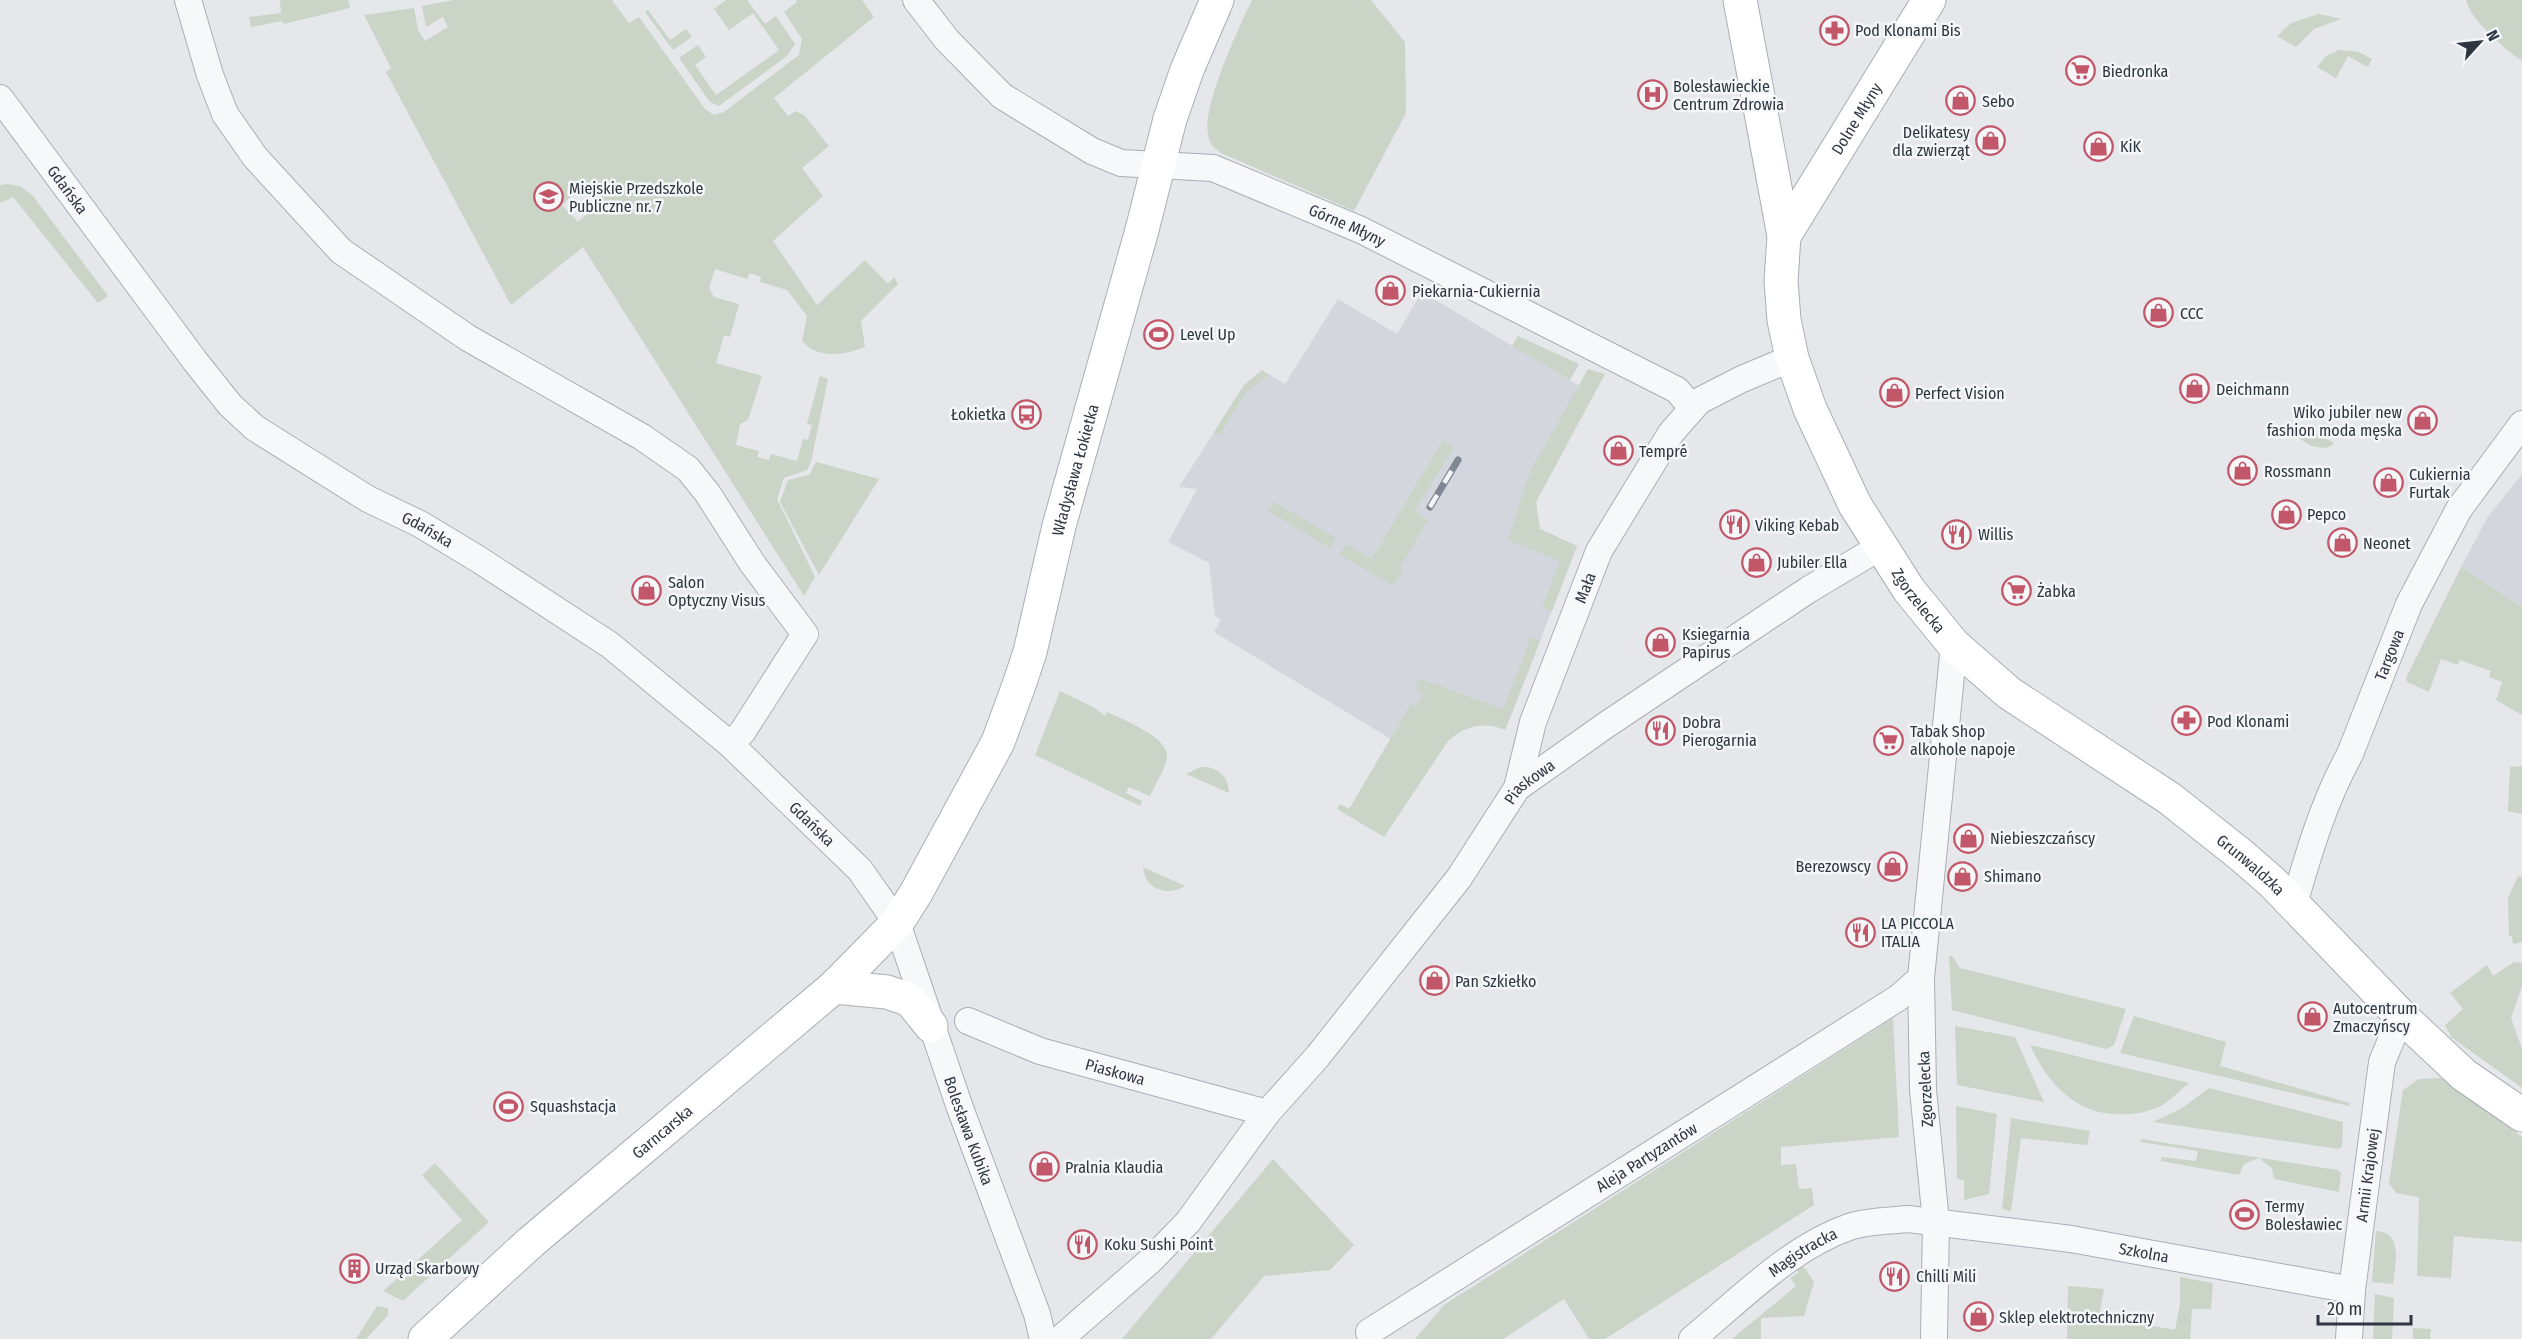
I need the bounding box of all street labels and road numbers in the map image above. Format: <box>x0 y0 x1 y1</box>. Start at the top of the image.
street label: Dolne Młyny <box>1827 79 1886 158</box>
street label: Gdańska <box>43 162 92 218</box>
street label: Górne Młyny <box>1306 200 1389 251</box>
street label: Władysława Łokietka <box>1048 402 1103 538</box>
street label: Gdańska <box>399 508 457 552</box>
street label: Zgorzelecka <box>1888 565 1949 637</box>
street label: Mała <box>1571 570 1600 606</box>
street label: Targowa <box>2371 626 2408 683</box>
street label: Piaskowa <box>1500 755 1559 808</box>
street label: Gdańska <box>785 798 839 850</box>
street label: Grunwaldzka <box>2213 831 2289 900</box>
street label: Zgorzelecka <box>1914 1050 1937 1128</box>
street label: Piaskowa <box>1083 1055 1147 1089</box>
street label: Bolesława Kubika <box>940 1074 997 1188</box>
street label: Garncarska <box>628 1101 697 1163</box>
street label: Aleja Partyzantów <box>1593 1118 1701 1196</box>
street label: Armii Krajowej <box>2352 1127 2383 1223</box>
street label: Magistracka <box>1765 1224 1840 1281</box>
street label: Szkolna <box>2117 1239 2170 1267</box>

